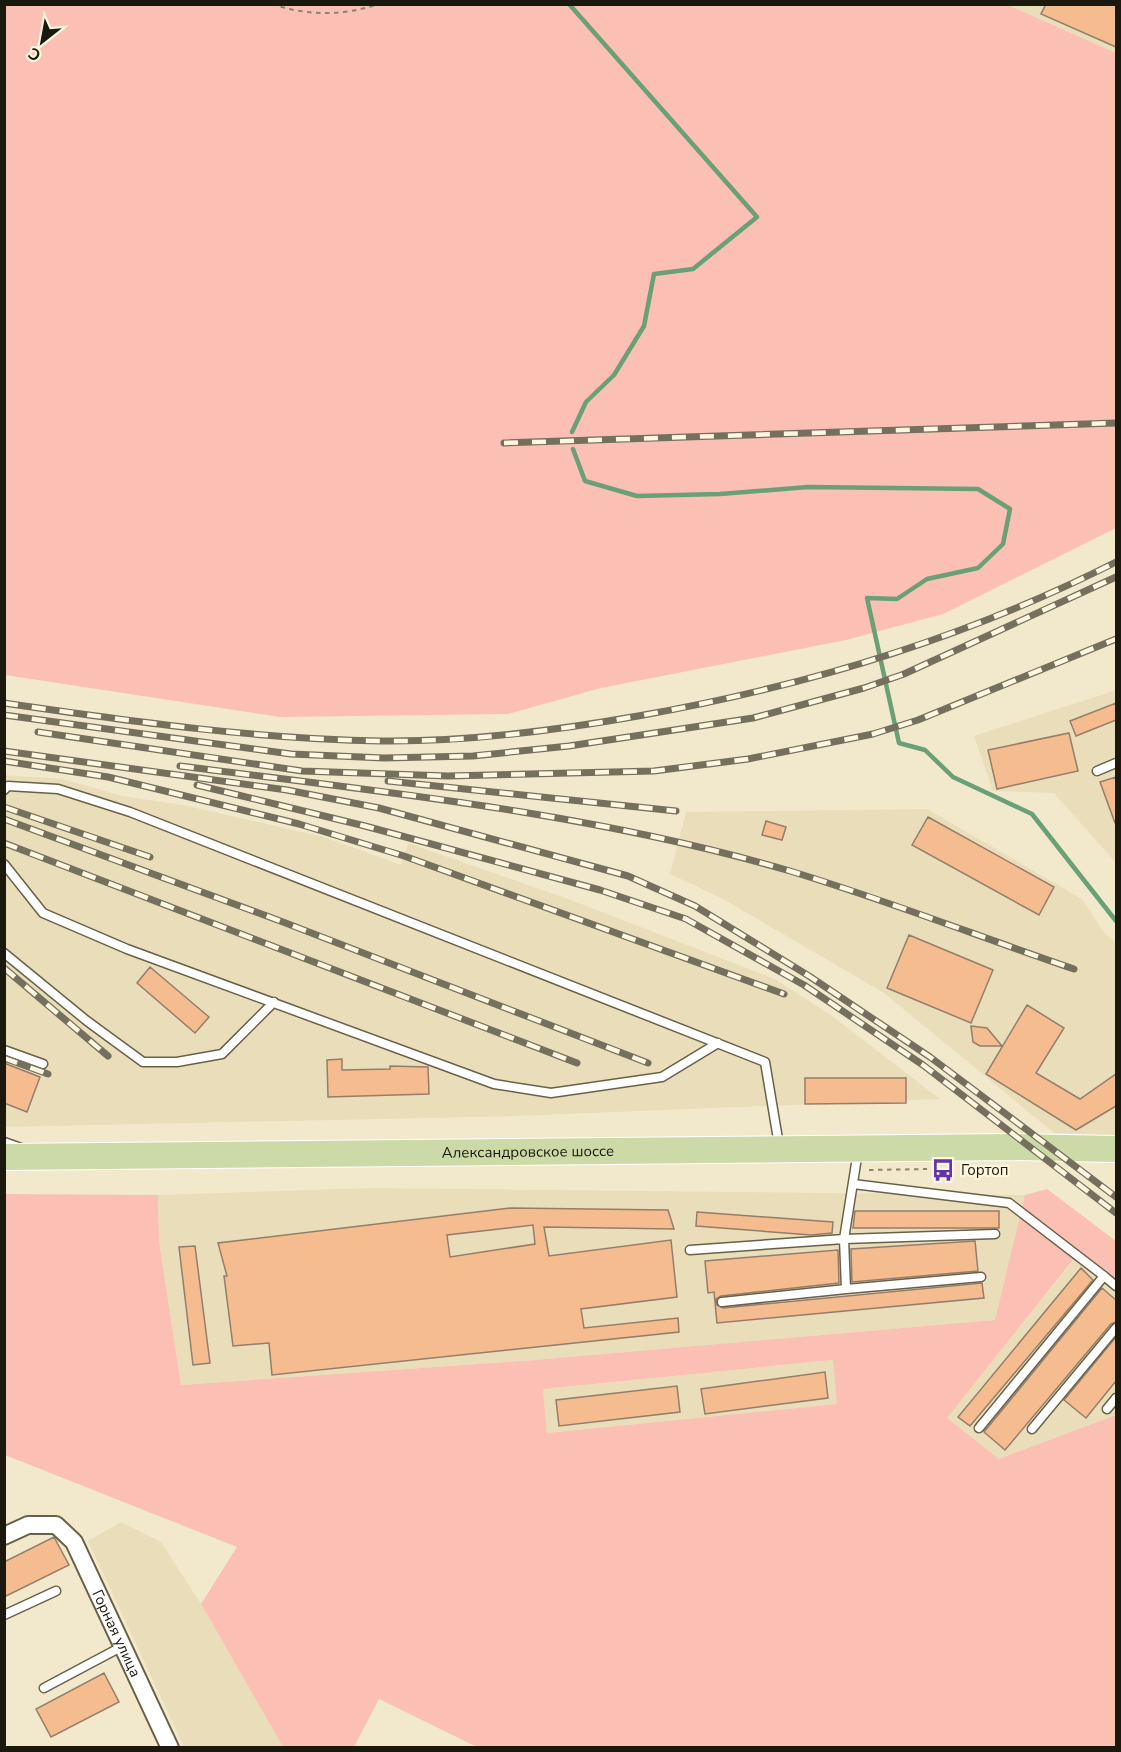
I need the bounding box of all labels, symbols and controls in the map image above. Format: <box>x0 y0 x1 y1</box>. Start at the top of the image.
north arrow <box>12 12 72 72</box>
text: С <box>24 42 45 66</box>
street label: Александровское шоссе <box>442 1141 614 1163</box>
bus stop icon: Гортоп <box>930 1157 956 1183</box>
place label: Гортоп <box>961 1160 1009 1180</box>
street label: Горная улица <box>88 1586 146 1680</box>

